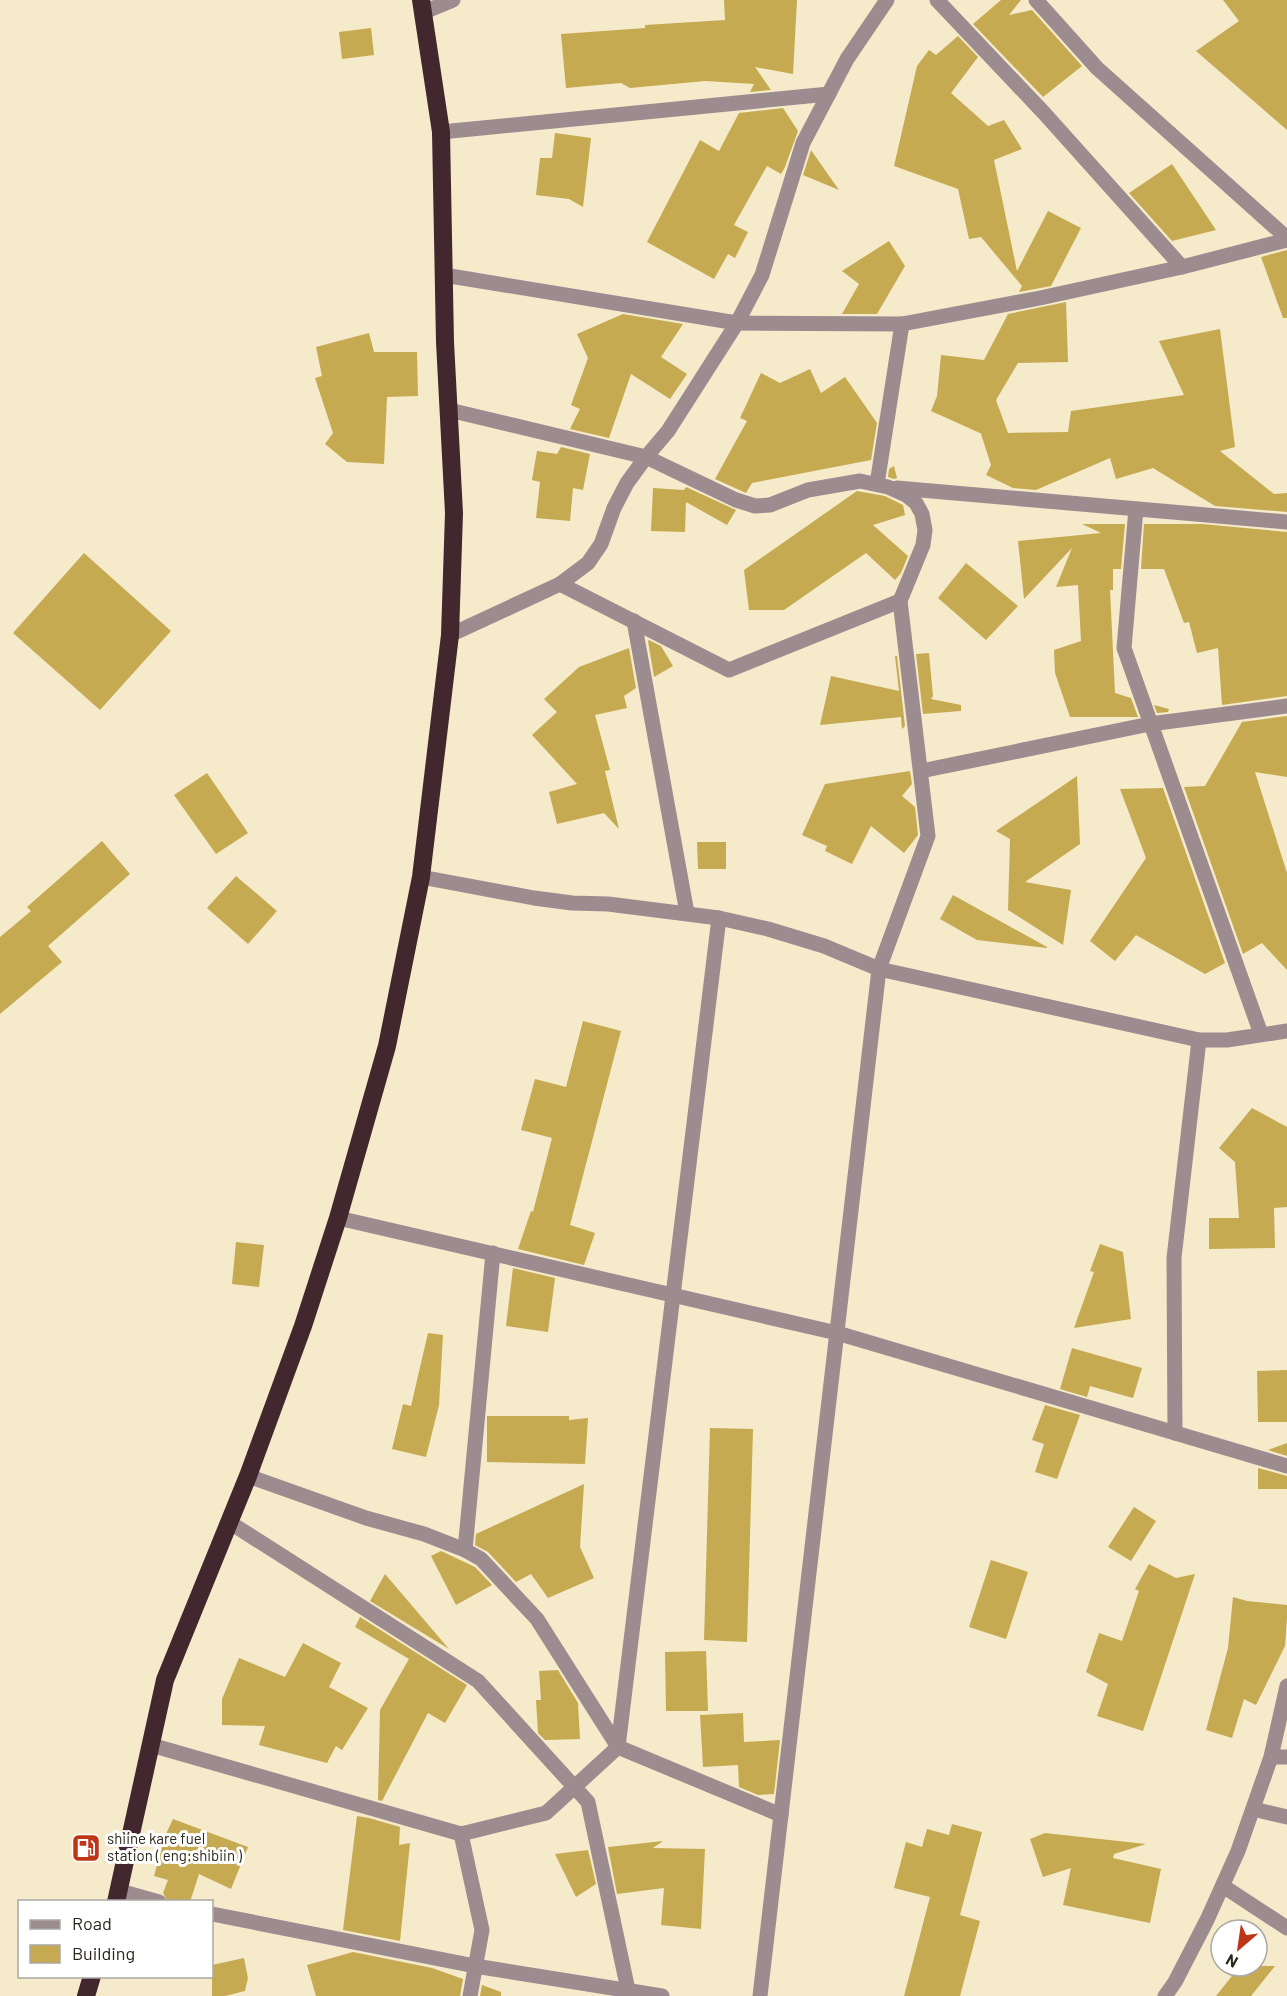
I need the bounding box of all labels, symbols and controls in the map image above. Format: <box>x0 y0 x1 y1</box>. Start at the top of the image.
place label: shiine kare fuel station ( eng:shibiin ) <box>107 1829 242 1864</box>
fuel station icon: shiine kare fuel station ( eng:shibiin ) <box>70 1832 102 1864</box>
legend <box>18 1900 213 1978</box>
text: Road <box>72 1912 112 1934</box>
north arrow <box>1209 1918 1269 1978</box>
text: Building <box>72 1942 135 1964</box>
text: N <box>1222 1951 1241 1972</box>

